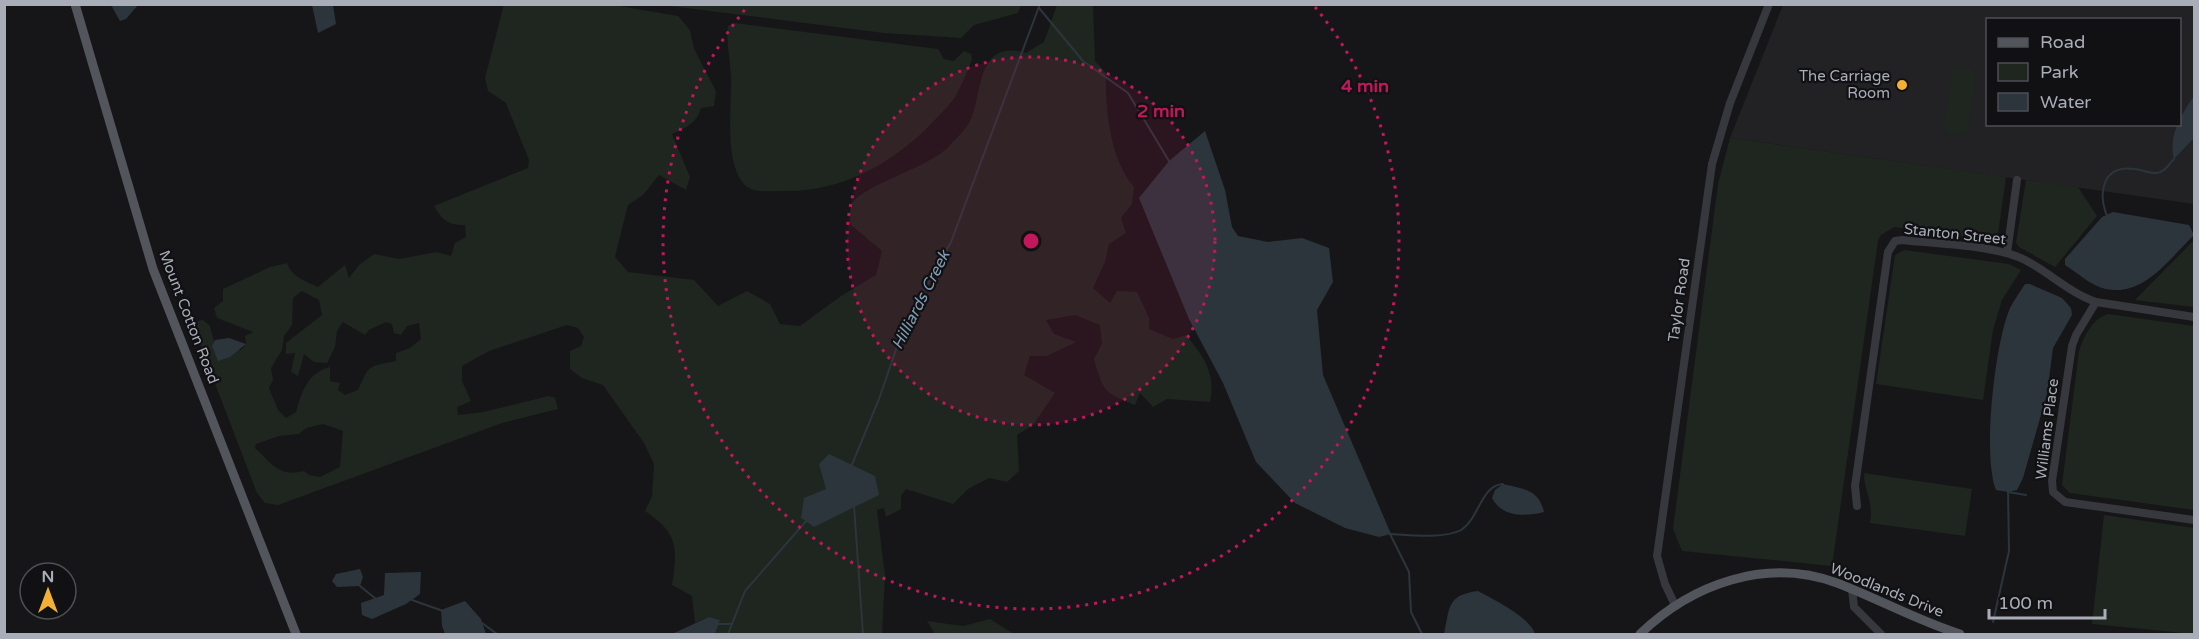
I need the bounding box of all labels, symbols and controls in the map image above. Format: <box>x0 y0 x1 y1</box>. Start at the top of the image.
legend <box>1986 18 2181 126</box>
text: Road <box>2040 31 2085 53</box>
text: Park <box>2040 61 2079 83</box>
place label: The Carriage Room <box>1799 67 1890 102</box>
text: 4 min <box>1341 75 1389 97</box>
marker: The Carriage Room <box>1895 78 1909 92</box>
text: Water <box>2040 91 2091 113</box>
text: 2 min <box>1137 100 1185 122</box>
street label: Stanton Street <box>1903 220 2007 248</box>
centre of rings <box>1021 231 1041 251</box>
water label: Hilliards Creek <box>887 246 955 353</box>
street label: Mount Cotton Road <box>155 248 223 386</box>
street label: Taylor Road <box>1664 257 1694 343</box>
street label: Williams Place <box>2032 377 2062 481</box>
street label: Woodlands Drive <box>1828 559 1946 621</box>
north arrow <box>18 561 78 621</box>
text: N <box>42 567 54 587</box>
scale bar <box>1989 582 2104 620</box>
text: 100 m <box>1998 592 2053 614</box>

